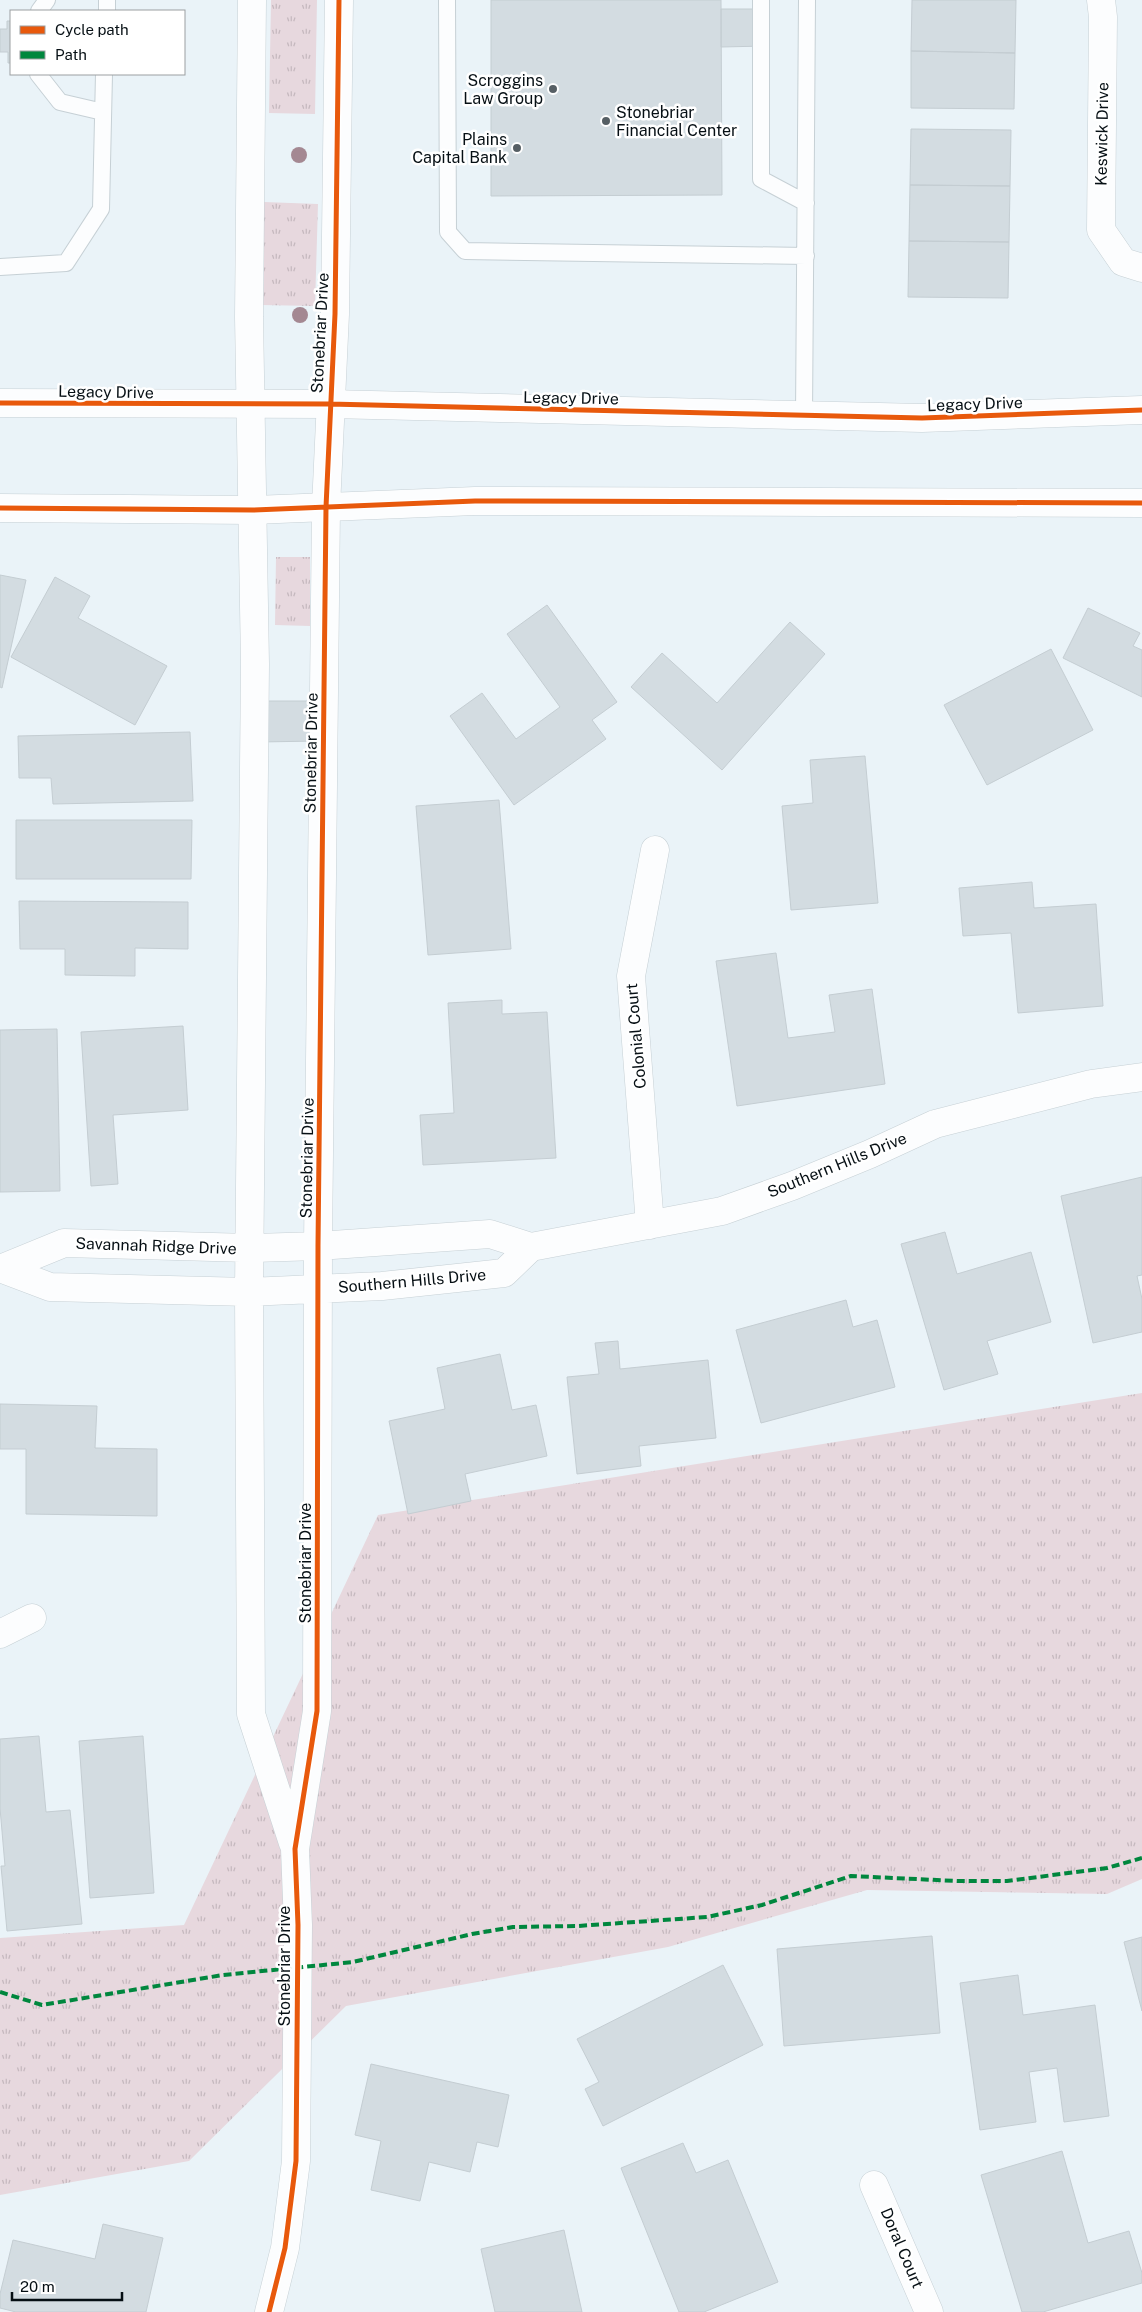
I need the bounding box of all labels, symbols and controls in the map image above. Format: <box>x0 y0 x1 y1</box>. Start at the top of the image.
legend <box>10 10 185 75</box>
text: Cycle path <box>55 21 129 38</box>
text: Path <box>55 46 87 63</box>
place label: Scroggins Law Group <box>463 71 543 108</box>
street label: Keswick Drive <box>1092 82 1112 186</box>
marker: Scroggins Law Group <box>547 83 559 95</box>
place label: Stonebriar Financial Center <box>616 103 737 140</box>
marker: Stonebriar Financial Center <box>600 115 612 127</box>
place label: Plains Capital Bank <box>412 130 507 167</box>
marker: Plains Capital Bank <box>511 142 523 154</box>
street label: Stonebriar Drive <box>307 272 333 394</box>
street label: Legacy Drive <box>58 382 154 402</box>
street label: Legacy Drive <box>523 388 619 408</box>
street label: Legacy Drive <box>927 393 1023 415</box>
street label: Stonebriar Drive <box>300 692 322 814</box>
street label: Colonial Court <box>622 982 650 1090</box>
street label: Stonebriar Drive <box>296 1097 318 1219</box>
street label: Southern Hills Drive <box>765 1128 909 1202</box>
street label: Savannah Ridge Drive <box>75 1234 237 1258</box>
street label: Southern Hills Drive <box>337 1265 487 1297</box>
street label: Stonebriar Drive <box>296 1503 315 1623</box>
street label: Stonebriar Drive <box>275 1906 294 2026</box>
street label: Doral Court <box>877 2205 927 2291</box>
scale bar <box>12 2270 122 2302</box>
text: 20 m <box>20 2278 55 2295</box>

